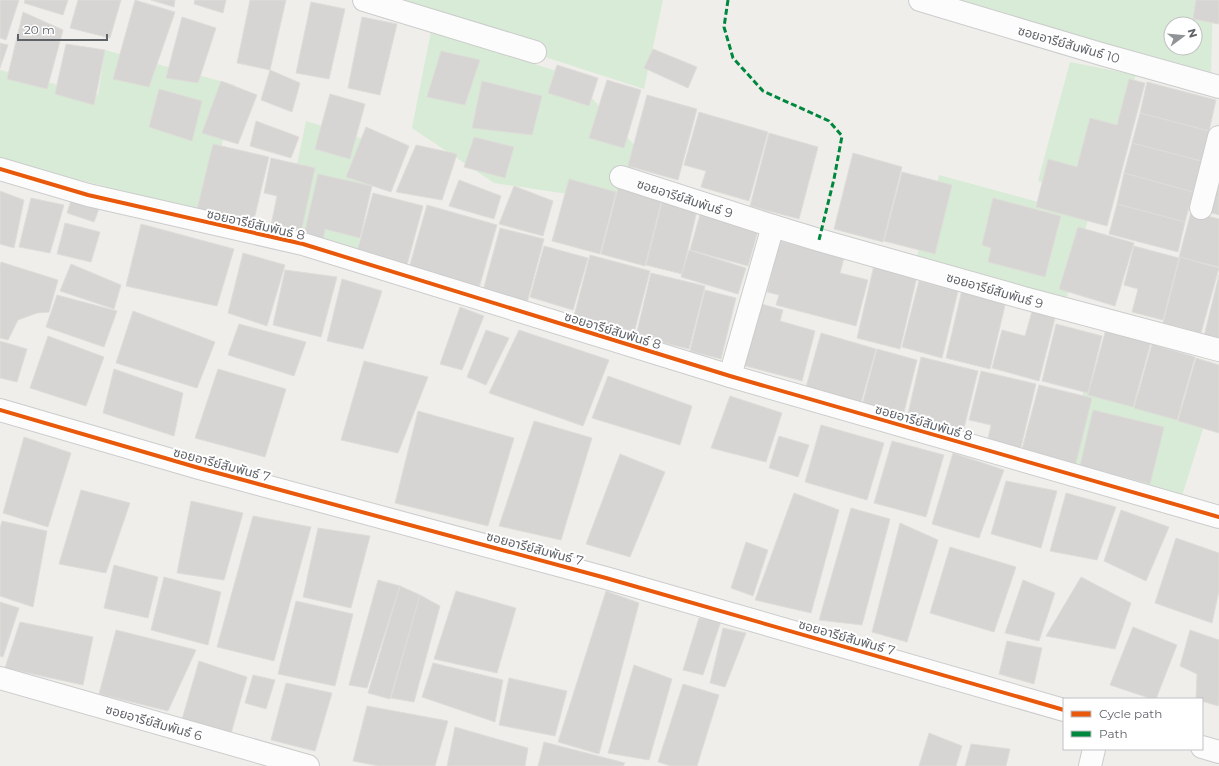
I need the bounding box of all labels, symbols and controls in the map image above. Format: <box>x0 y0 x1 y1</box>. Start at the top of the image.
scale bar <box>18 16 107 42</box>
north arrow <box>1163 16 1203 56</box>
text: 20 m <box>24 22 55 37</box>
street label: ซอยอารีย์สัมพันธ์ 10 <box>1016 22 1122 66</box>
text: N <box>1185 27 1201 39</box>
street label: ซอยอารีย์สัมพันธ์ 9 <box>635 175 735 221</box>
street label: ซอยอารีย์สัมพันธ์ 8 <box>205 205 307 243</box>
street label: ซอยอารีย์สัมพันธ์ 9 <box>945 269 1045 311</box>
street label: ซอยอารีย์สัมพันธ์ 8 <box>563 308 663 352</box>
street label: ซอยอารีย์สัมพันธ์ 8 <box>874 400 974 444</box>
street label: ซอยอารีย์สัมพันธ์ 7 <box>172 443 273 485</box>
street label: ซอยอารีย์สัมพันธ์ 7 <box>485 527 586 569</box>
street label: ซอยอารีย์สัมพันธ์ 7 <box>797 616 897 659</box>
legend <box>1063 698 1203 750</box>
street label: ซอยอารีย์สัมพันธ์ 6 <box>104 701 204 743</box>
text: Cycle path <box>1099 706 1162 721</box>
text: Path <box>1099 726 1128 741</box>

